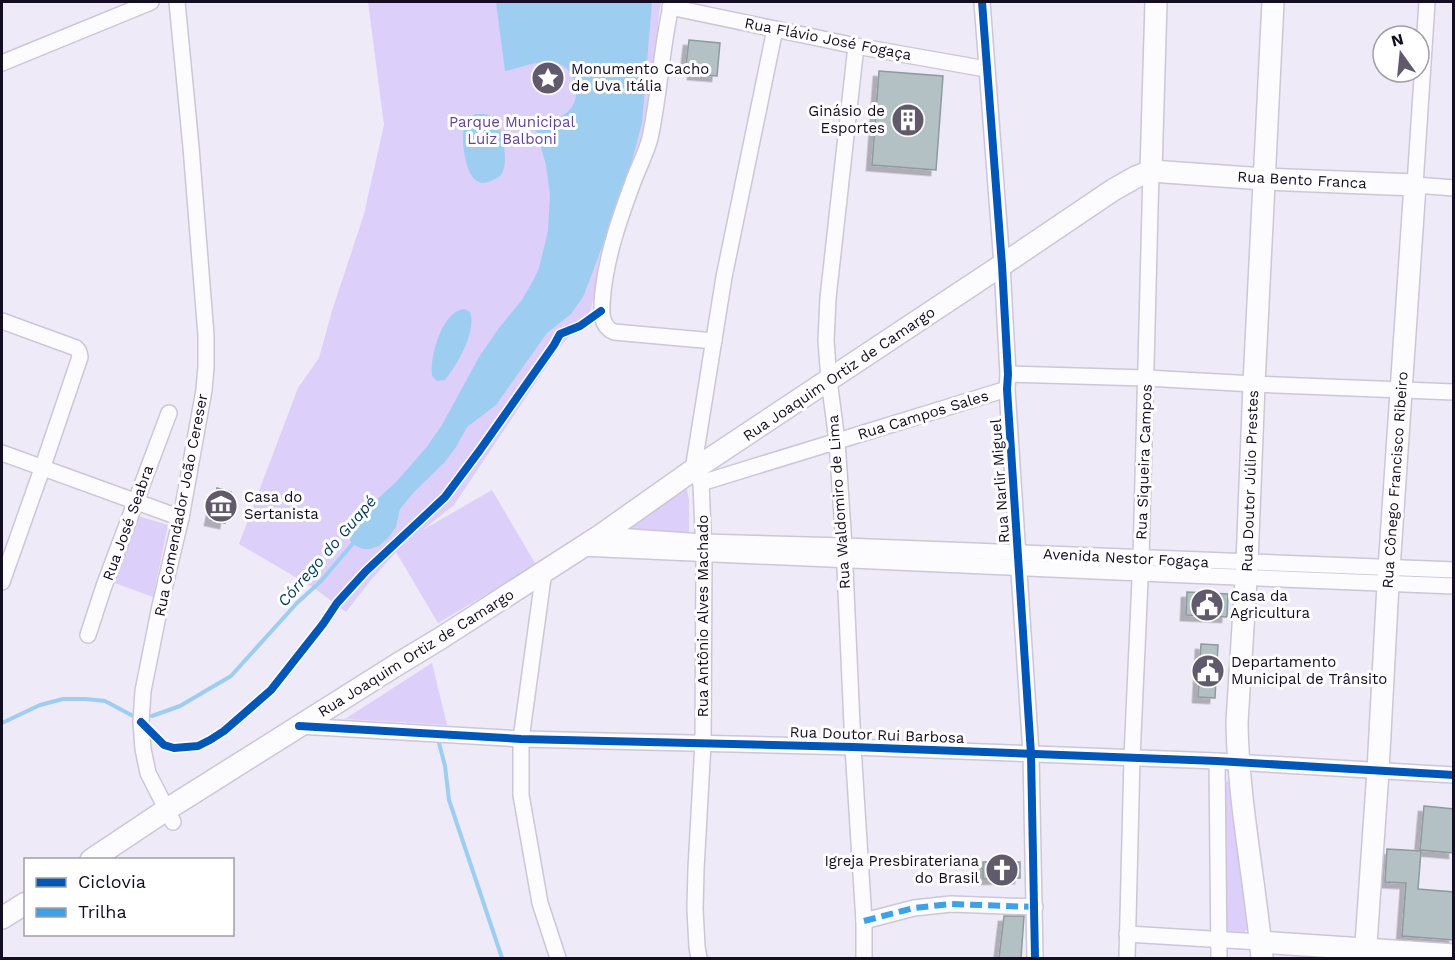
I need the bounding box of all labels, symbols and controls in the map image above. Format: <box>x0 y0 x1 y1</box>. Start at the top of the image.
street label: Rua Flávio José Fogaça <box>743 14 913 64</box>
north arrow <box>1371 24 1431 84</box>
text: N <box>1389 29 1405 51</box>
place icon: Monumento Cacho de Uva Itália <box>530 60 566 96</box>
place label: Monumento Cacho de Uva Itália <box>571 60 709 95</box>
place label: Ginásio de Esportes <box>808 102 885 137</box>
building icon: Ginásio de Esportes <box>890 102 926 138</box>
park label: Parque Municipal Luiz Balboni <box>449 113 575 148</box>
street label: Rua Bento Franca <box>1237 168 1368 192</box>
street label: Rua Joaquim Ortiz de Camargo <box>740 303 938 445</box>
street label: Rua Cônego Francisco Ribeiro <box>1378 371 1412 589</box>
street label: Rua Siqueira Campos <box>1132 384 1156 540</box>
street label: Rua Campos Sales <box>855 386 991 443</box>
street label: Rua Doutor Júlio Prestes <box>1238 390 1262 572</box>
street label: Rua Comendador João Cereser <box>151 392 211 618</box>
street label: Rua Waldomiro de Lima <box>824 414 854 590</box>
street label: Rua Narlir Miguel <box>987 418 1013 544</box>
street label: Rua José Seabra <box>99 462 157 583</box>
museum icon: Casa do Sertanista <box>203 488 239 524</box>
place label: Casa do Sertanista <box>244 488 319 523</box>
water label: Córrego do Guapé <box>274 492 380 610</box>
street label: Rua Antônio Alves Machado <box>694 515 712 717</box>
street label: Avenida Nestor Fogaça <box>1043 545 1210 571</box>
street label: Rua Joaquim Ortiz de Camargo <box>315 585 517 721</box>
public building icon: Casa da Agricultura <box>1189 587 1225 623</box>
place label: Casa da Agricultura <box>1230 587 1310 622</box>
public building icon: Departamento Municipal de Trânsito <box>1190 653 1226 689</box>
place label: Departamento Municipal de Trânsito <box>1231 653 1387 688</box>
street label: Rua Doutor Rui Barbosa <box>789 723 965 747</box>
place label: Igreja Presbirateriana do Brasil <box>825 852 979 887</box>
church icon: Igreja Presbirateriana do Brasil <box>984 852 1020 888</box>
legend <box>24 858 234 936</box>
text: Ciclovia <box>78 871 146 892</box>
text: Trilha <box>78 901 127 922</box>

